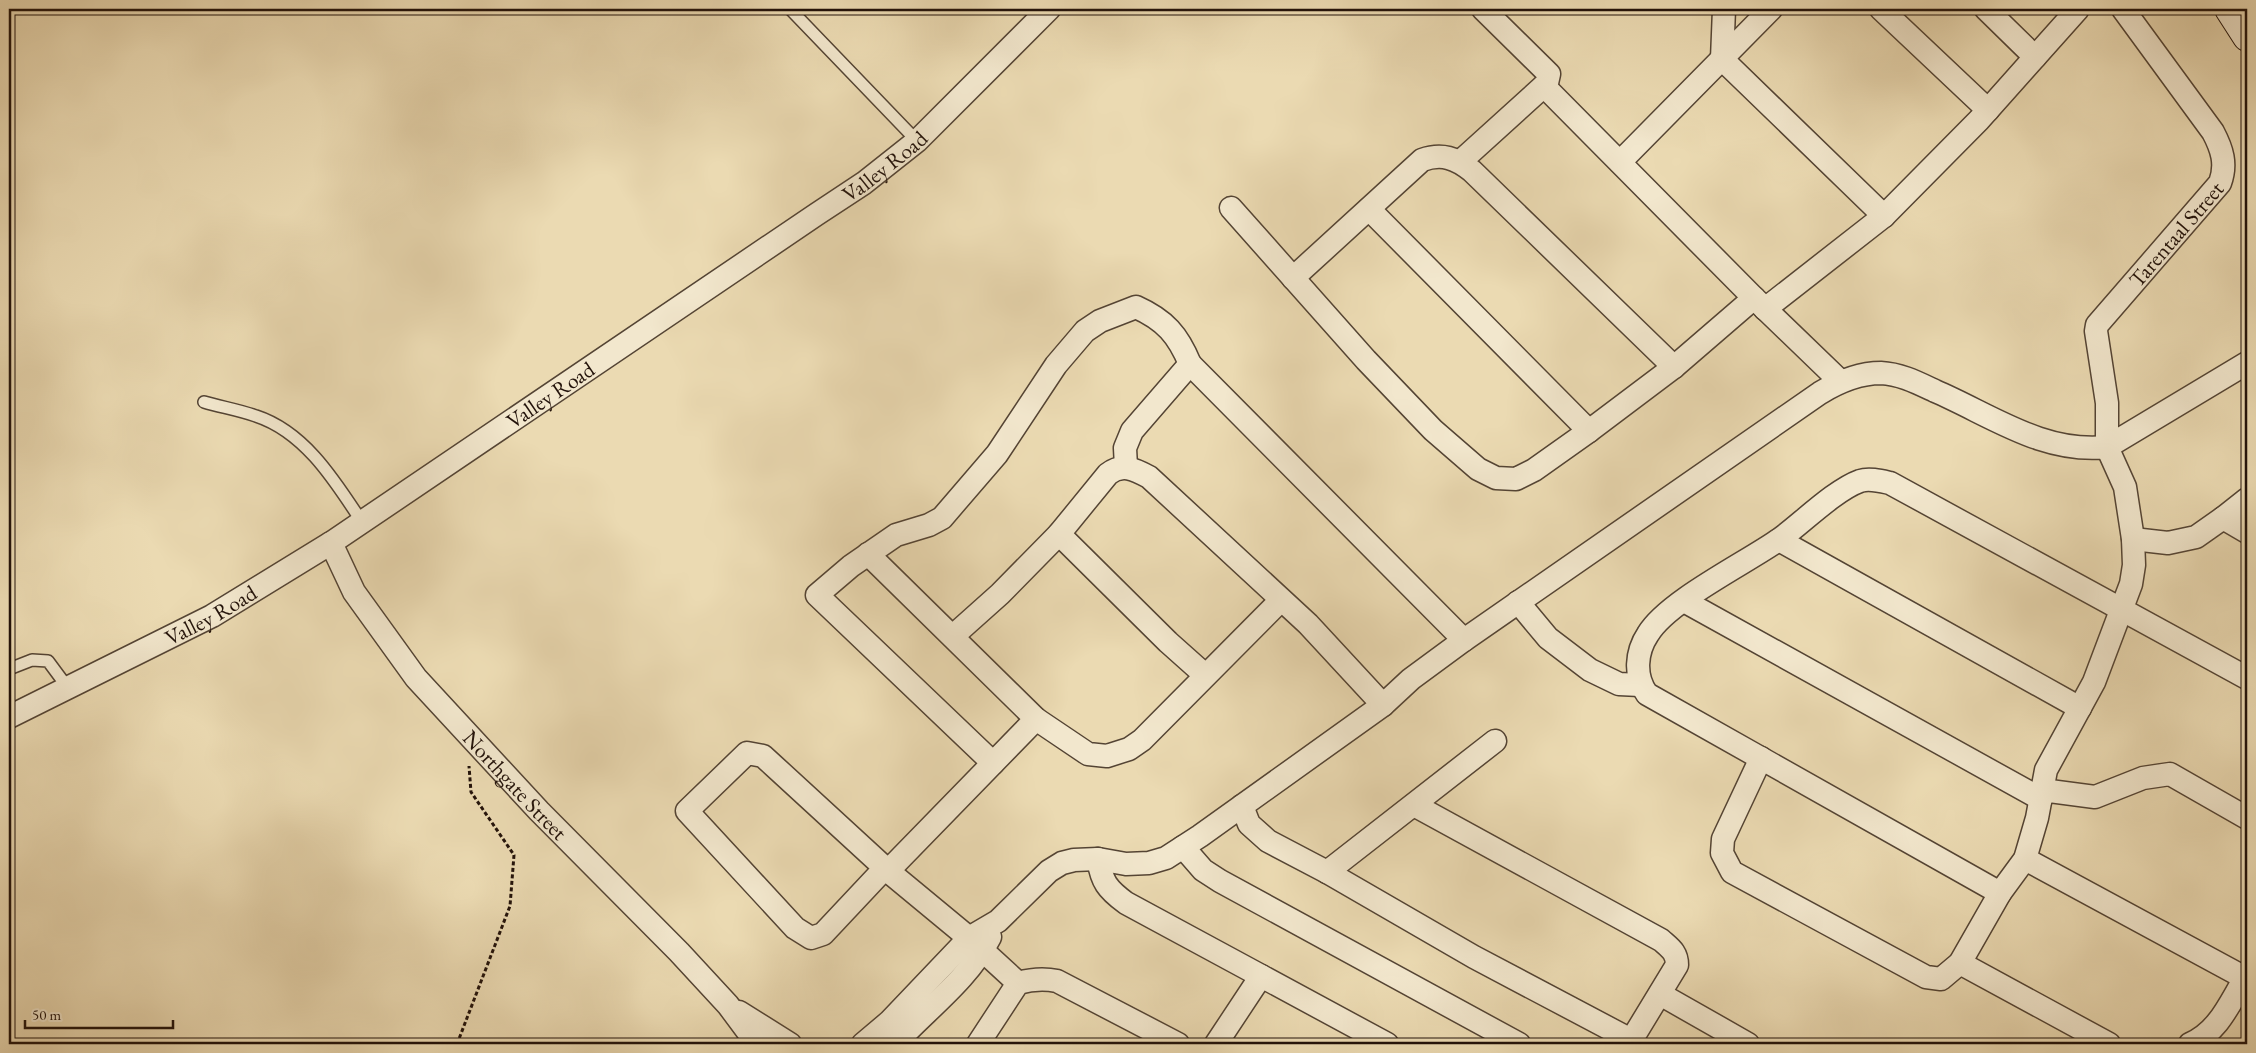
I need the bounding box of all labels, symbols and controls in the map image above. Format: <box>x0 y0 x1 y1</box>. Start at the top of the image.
street label: Valley Road <box>836 124 935 209</box>
street label: Tarentaal Street <box>2122 175 2230 293</box>
street label: Valley Road <box>501 354 601 435</box>
street label: Valley Road <box>160 578 263 652</box>
street label: Northgate Street <box>456 724 574 846</box>
scale bar <box>25 998 172 1030</box>
text: 50 m <box>32 1005 61 1024</box>

